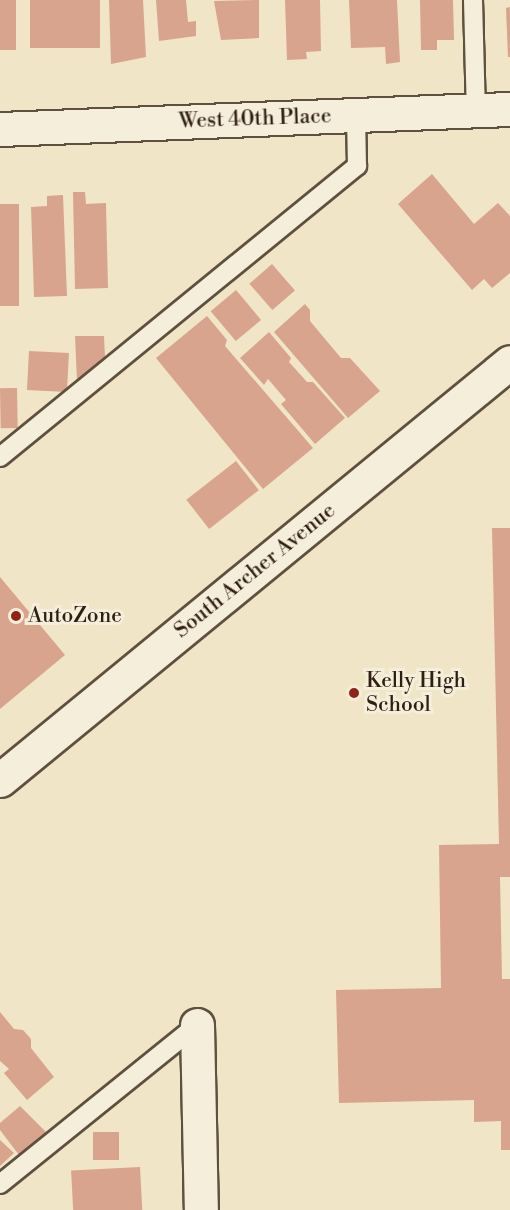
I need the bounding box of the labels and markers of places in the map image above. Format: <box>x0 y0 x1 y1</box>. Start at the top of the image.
place label: AutoZone <box>28 603 122 629</box>
marker: AutoZone <box>9 609 23 623</box>
place label: Kelly High School <box>366 668 466 718</box>
marker: Kelly High School <box>347 686 361 700</box>

